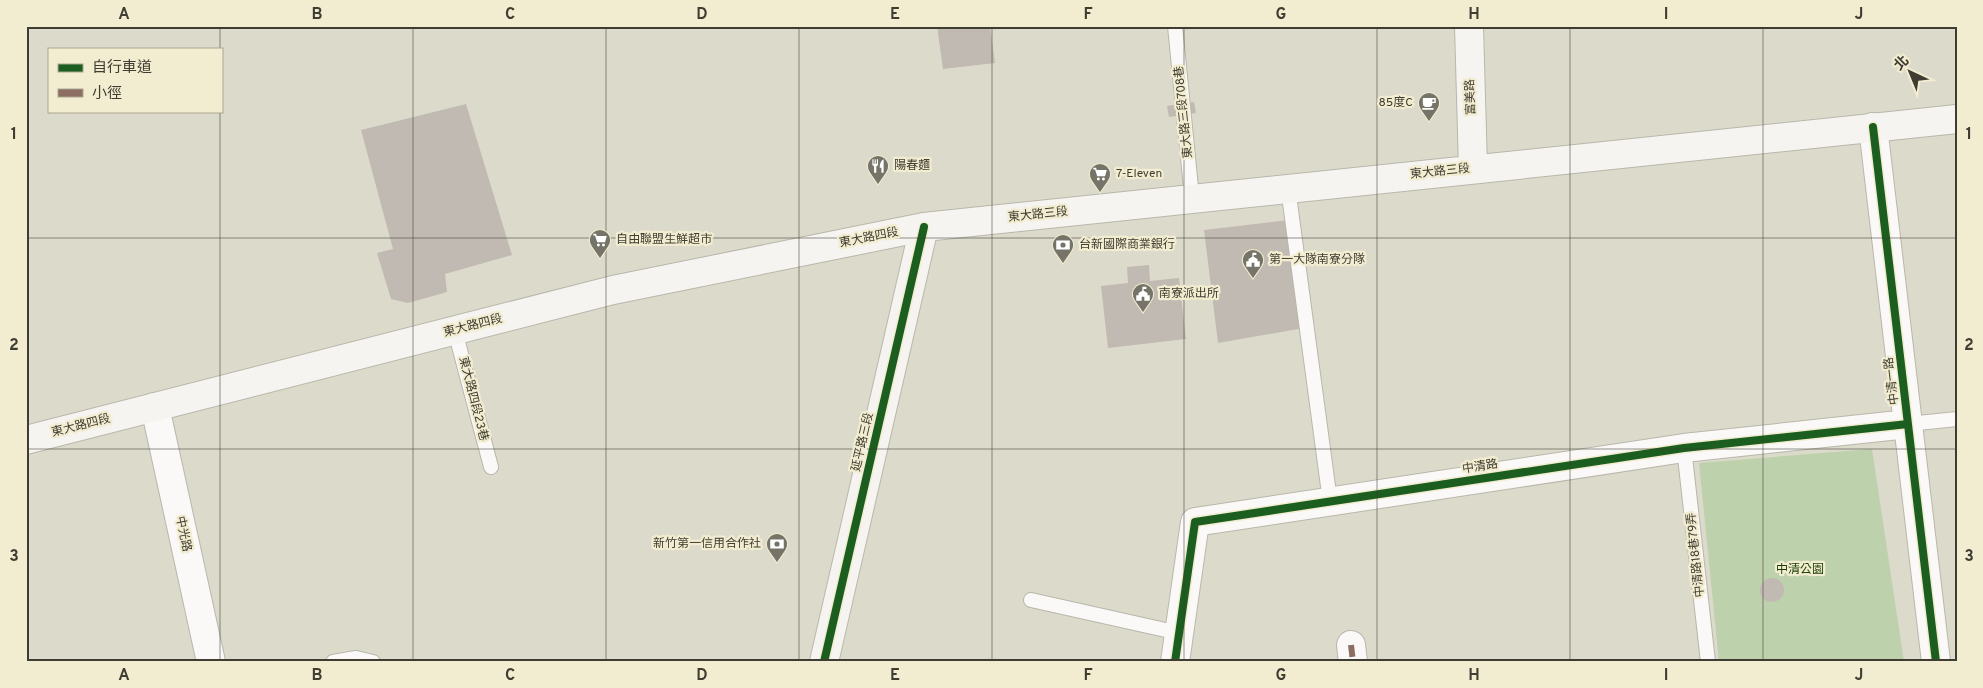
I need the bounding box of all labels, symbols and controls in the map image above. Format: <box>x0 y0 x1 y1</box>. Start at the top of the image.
text: A <box>118 5 130 25</box>
text: B <box>311 5 323 25</box>
text: C <box>505 5 515 25</box>
text: D <box>696 5 708 25</box>
text: E <box>890 5 900 25</box>
text: F <box>1083 5 1093 25</box>
text: G <box>1276 5 1286 25</box>
text: H <box>1468 5 1480 25</box>
text: I <box>1664 5 1668 25</box>
text: J <box>1855 5 1863 25</box>
legend <box>48 48 222 112</box>
north arrow <box>1886 48 1936 98</box>
text: 北 <box>1891 53 1913 75</box>
text: 自行車道 <box>92 59 152 78</box>
street label: 東大路三段708巷 <box>1171 65 1197 159</box>
street label: 富美路 <box>1462 79 1480 115</box>
text: 小徑 <box>92 85 122 104</box>
cafe icon: 85度C <box>1417 91 1441 122</box>
place label: 85度C <box>1378 95 1413 111</box>
text: 1 <box>11 125 17 145</box>
text: 1 <box>1966 125 1972 145</box>
restaurant icon: 陽春麵 <box>866 154 890 185</box>
place label: 陽春麵 <box>894 158 930 174</box>
street label: 東大路三段 <box>1409 161 1471 183</box>
supermarket icon: 7-Eleven <box>1088 162 1112 193</box>
place label: 7-Eleven <box>1116 166 1162 182</box>
street label: 東大路三段 <box>1007 204 1069 226</box>
street label: 東大路四段 <box>838 224 900 252</box>
supermarket icon: 自由聯盟生鮮超市 <box>588 228 612 259</box>
place label: 自由聯盟生鮮超市 <box>616 232 712 248</box>
bank icon: 台新國際商業銀行 <box>1051 233 1075 264</box>
place label: 台新國際商業銀行 <box>1079 237 1175 253</box>
public building icon: 第一大隊南寮分隊 <box>1241 248 1265 279</box>
place label: 第一大隊南寮分隊 <box>1269 252 1365 268</box>
public building icon: 南寮派出所 <box>1131 282 1155 313</box>
place label: 南寮派出所 <box>1159 286 1219 302</box>
street label: 東大路四段 <box>442 311 504 341</box>
text: 2 <box>9 336 19 356</box>
text: 2 <box>1964 336 1974 356</box>
street label: 東大路四段23巷 <box>455 355 491 443</box>
street label: 中清一路 <box>1881 356 1903 406</box>
street label: 東大路四段 <box>50 411 112 441</box>
street label: 延平路三段 <box>848 411 878 473</box>
street label: 中清路 <box>1461 456 1499 478</box>
street label: 中清路18巷79弄 <box>1684 512 1708 598</box>
street label: 中光路 <box>171 515 195 553</box>
bank icon: 新竹第一信用合作社 <box>765 532 789 563</box>
place label: 新竹第一信用合作社 <box>653 536 761 552</box>
text: 3 <box>9 547 19 567</box>
text: 3 <box>1964 547 1974 567</box>
park label: 中清公園 <box>1776 562 1824 578</box>
text: A <box>118 666 130 686</box>
text: B <box>311 666 323 686</box>
text: C <box>505 666 515 686</box>
text: D <box>696 666 708 686</box>
text: E <box>890 666 900 686</box>
text: F <box>1083 666 1093 686</box>
text: G <box>1276 666 1286 686</box>
text: H <box>1468 666 1480 686</box>
text: I <box>1664 666 1668 686</box>
text: J <box>1855 666 1863 686</box>

